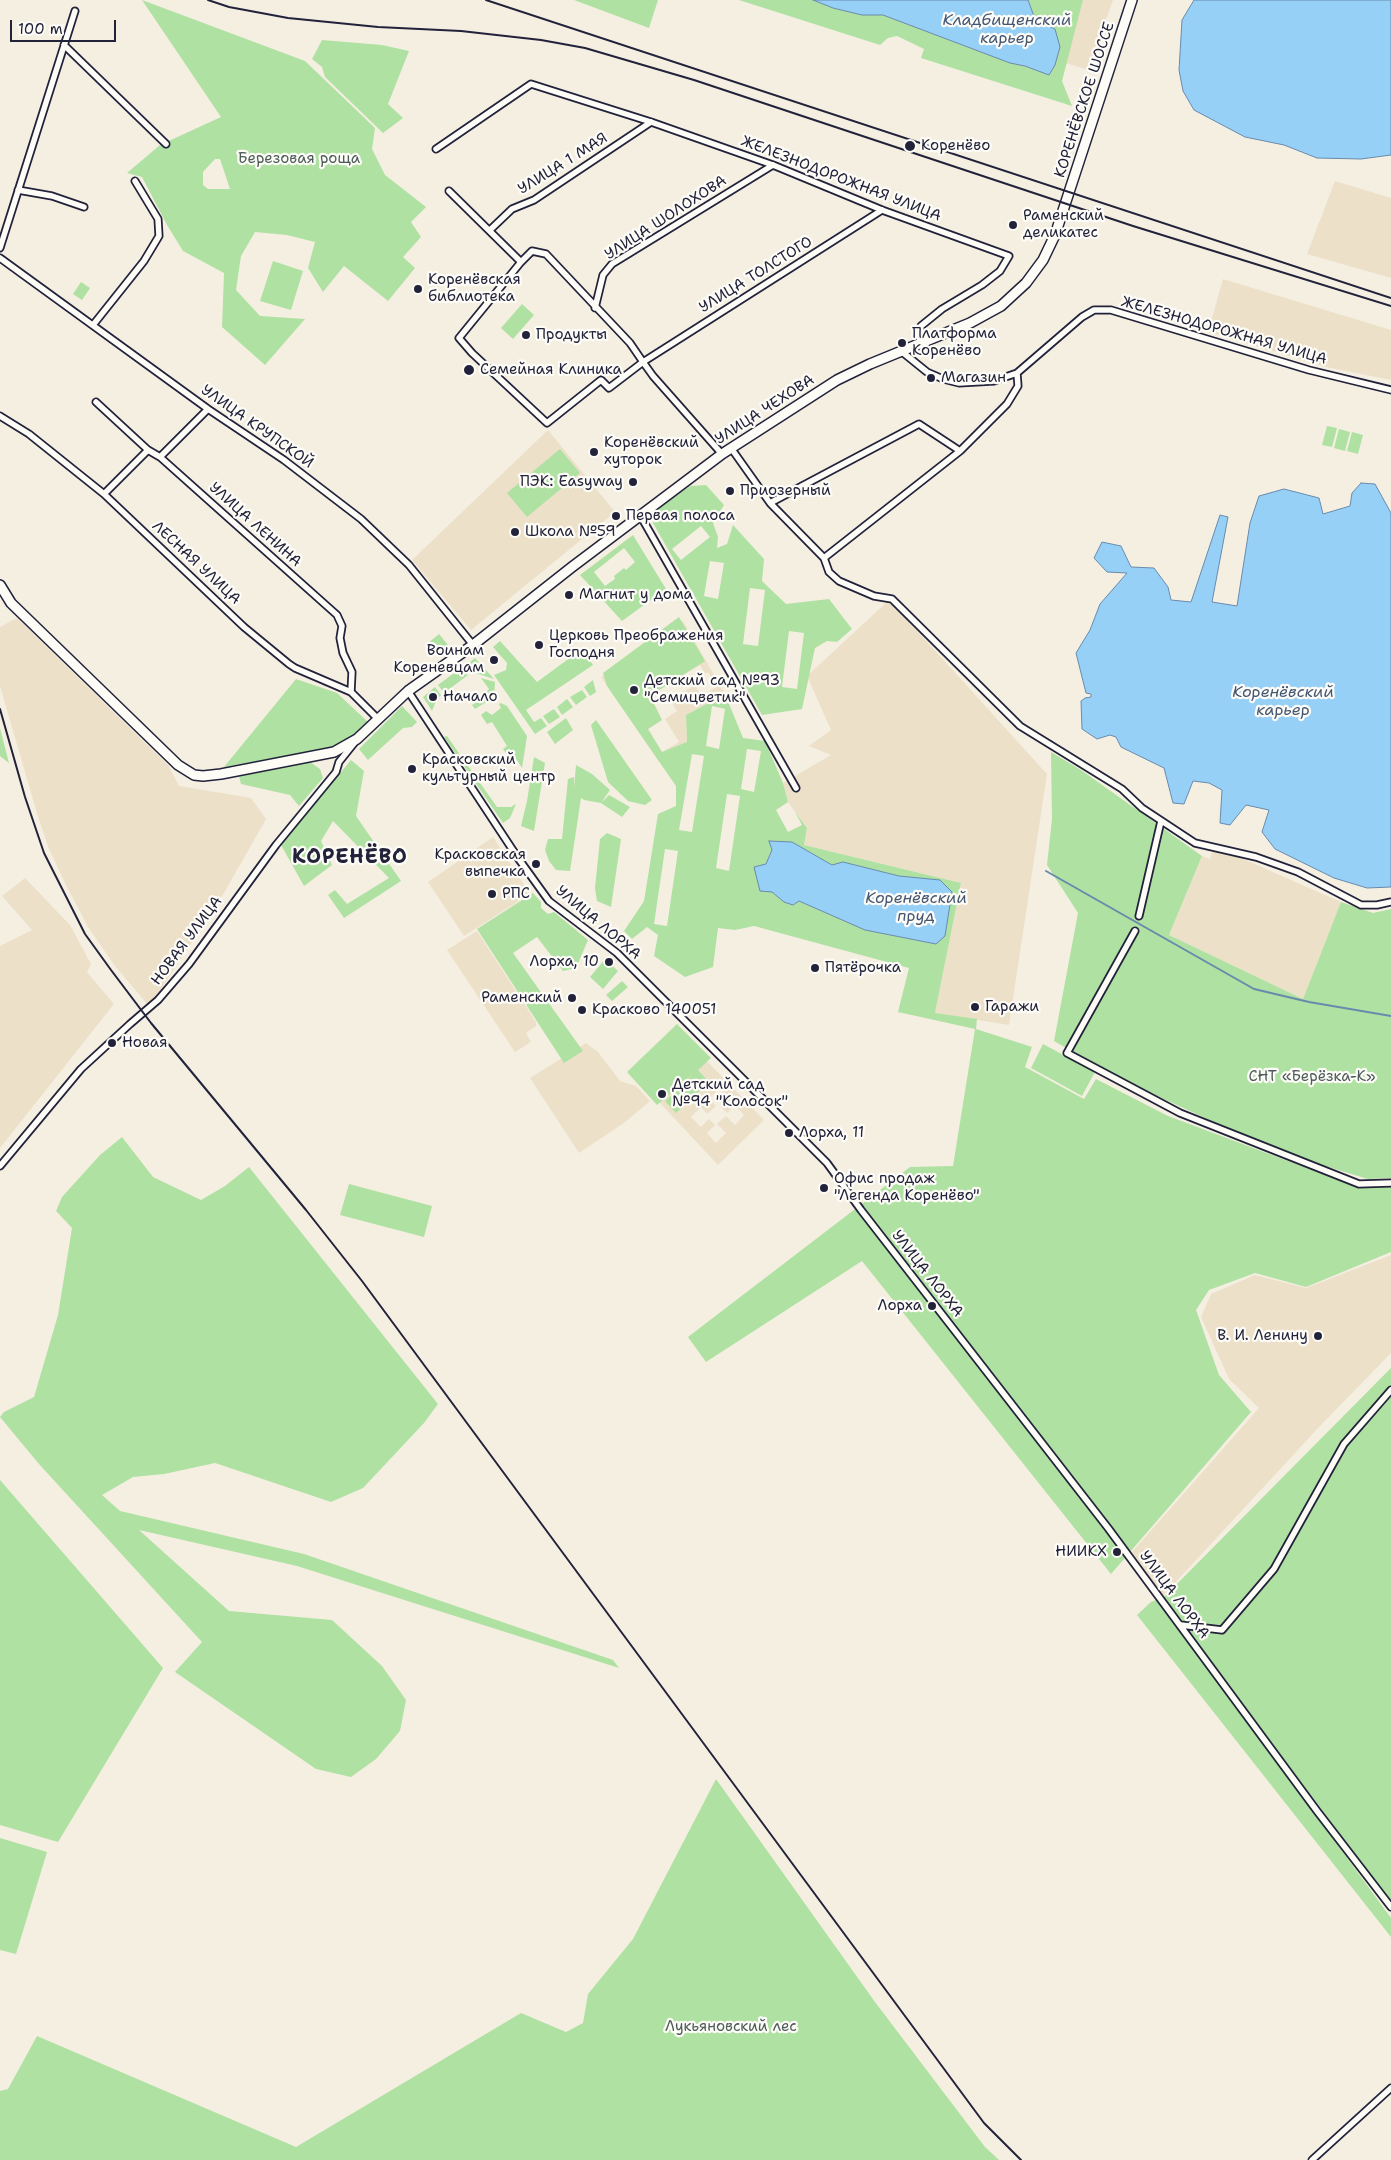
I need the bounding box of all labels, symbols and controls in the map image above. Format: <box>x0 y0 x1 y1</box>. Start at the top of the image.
scale bar <box>12 10 119 42</box>
water label: Кладбищенский карьер <box>943 11 1071 49</box>
text: 100 m <box>18 19 63 39</box>
street label: КОРЕНЁВСКОЕ ШОССЕ <box>1051 20 1119 180</box>
street label: УЛИЦА 1 МАЯ <box>515 129 611 199</box>
street label: ЖЕЛЕЗНОДОРОЖНАЯ УЛИЦА <box>738 132 944 226</box>
place label: Коренёво <box>921 137 990 155</box>
marker: Коренёво <box>903 139 917 153</box>
park label: Березовая роща <box>238 150 360 168</box>
street label: УЛИЦА ШОЛОХОВА <box>602 172 730 264</box>
place label: Раменский деликатес <box>1023 207 1104 242</box>
marker: Раменский деликатес <box>1007 219 1019 231</box>
street label: УЛИЦА ТОЛСТОГО <box>696 233 816 317</box>
place label: Коренёвская библиотека <box>428 271 521 306</box>
marker: Коренёвская библиотека <box>412 283 424 295</box>
street label: ЖЕЛЕЗНОДОРОЖНАЯ УЛИЦА <box>1119 293 1329 369</box>
place label: Платформа Коренёво <box>912 325 996 360</box>
place label: Продукты <box>536 326 607 344</box>
marker: Продукты <box>520 329 532 341</box>
marker: Платформа Коренёво <box>896 337 908 349</box>
place label: Семейная Клиника <box>480 361 622 379</box>
marker: Семейная Клиника <box>462 363 476 377</box>
place label: Магазин <box>941 369 1006 387</box>
street label: УЛИЦА ЧЕХОВА <box>712 371 818 449</box>
marker: Магазин <box>925 372 937 384</box>
street label: УЛИЦА КРУПСКОЙ <box>197 381 317 473</box>
place label: Коренёвский хуторок <box>604 434 699 469</box>
marker: Коренёвский хуторок <box>588 446 600 458</box>
place label: ПЭК: Easyway <box>520 473 623 491</box>
marker: ПЭК: Easyway <box>627 476 639 488</box>
street label: УЛИЦА ЛЕНИНА <box>205 479 305 571</box>
place label: Приозерный <box>740 482 831 500</box>
marker: Приозерный <box>724 485 736 497</box>
place label: Первая полоса <box>626 507 735 525</box>
marker: Первая полоса <box>610 510 622 522</box>
street label: ЛЕСНАЯ УЛИЦА <box>148 517 244 609</box>
place label: Школа №59 <box>525 523 616 541</box>
marker: Школа №59 <box>509 526 521 538</box>
place label: Магнит у дома <box>579 586 693 604</box>
marker: Магнит у дома <box>563 589 575 601</box>
place label: Церковь Преображения Господня <box>549 627 723 662</box>
marker: Церковь Преображения Господня <box>533 639 545 651</box>
place label: Воинам Кореневцам <box>393 642 484 677</box>
marker: Воинам Кореневцам <box>488 654 500 666</box>
place label: Детский сад №93 "Семицветик" <box>644 672 780 707</box>
water label: Коренёвский карьер <box>1232 683 1334 721</box>
marker: Детский сад №93 "Семицветик" <box>628 684 640 696</box>
place label: Начало <box>443 688 498 706</box>
marker: Начало <box>427 691 439 703</box>
place label: Красковский культурный центр <box>422 751 555 786</box>
marker: Красковский культурный центр <box>406 763 418 775</box>
district label: КОРЕНЁВО <box>291 846 409 870</box>
place label: Красковская выпечка <box>434 846 526 881</box>
marker: Красковская выпечка <box>530 858 542 870</box>
street label: УЛИЦА ЛОРХА <box>552 882 644 964</box>
place label: РПС <box>502 885 530 903</box>
marker: РПС <box>486 888 498 900</box>
water label: Коренёвский пруд <box>865 889 967 927</box>
street label: НОВАЯ УЛИЦА <box>148 893 226 989</box>
place label: Лорха, 10 <box>529 953 599 971</box>
marker: Лорха, 10 <box>603 956 615 968</box>
place label: Пятёрочка <box>825 959 901 977</box>
marker: Пятёрочка <box>809 962 821 974</box>
place label: Раменский <box>481 989 562 1007</box>
marker: Раменский <box>566 992 578 1004</box>
place label: Гаражи <box>985 998 1039 1016</box>
place label: Красково 140051 <box>592 1001 717 1019</box>
marker: Гаражи <box>969 1001 981 1013</box>
marker: Красково 140051 <box>576 1004 588 1016</box>
place label: Новая <box>122 1034 167 1052</box>
marker: Новая <box>106 1037 118 1049</box>
park label: СНТ «Берёзка-К» <box>1249 1068 1375 1086</box>
place label: Детский сад №94 "Колосок" <box>672 1076 788 1111</box>
marker: Детский сад №94 "Колосок" <box>656 1088 668 1100</box>
place label: Лорха, 11 <box>799 1124 864 1142</box>
marker: Лорха, 11 <box>783 1127 795 1139</box>
place label: Офис продаж "Легенда Коренёво" <box>834 1170 980 1205</box>
marker: Офис продаж "Легенда Коренёво" <box>818 1182 830 1194</box>
street label: УЛИЦА ЛОРХА <box>887 1227 967 1321</box>
place label: Лорха <box>878 1297 922 1315</box>
marker: Лорха <box>926 1300 938 1312</box>
place label: В. И. Ленину <box>1217 1327 1308 1345</box>
marker: В. И. Ленину <box>1312 1330 1324 1342</box>
place label: НИИКХ <box>1055 1543 1107 1561</box>
marker: НИИКХ <box>1111 1546 1123 1558</box>
street label: УЛИЦА ЛОРХА <box>1135 1547 1213 1643</box>
park label: Лукьяновский лес <box>665 2018 797 2036</box>

